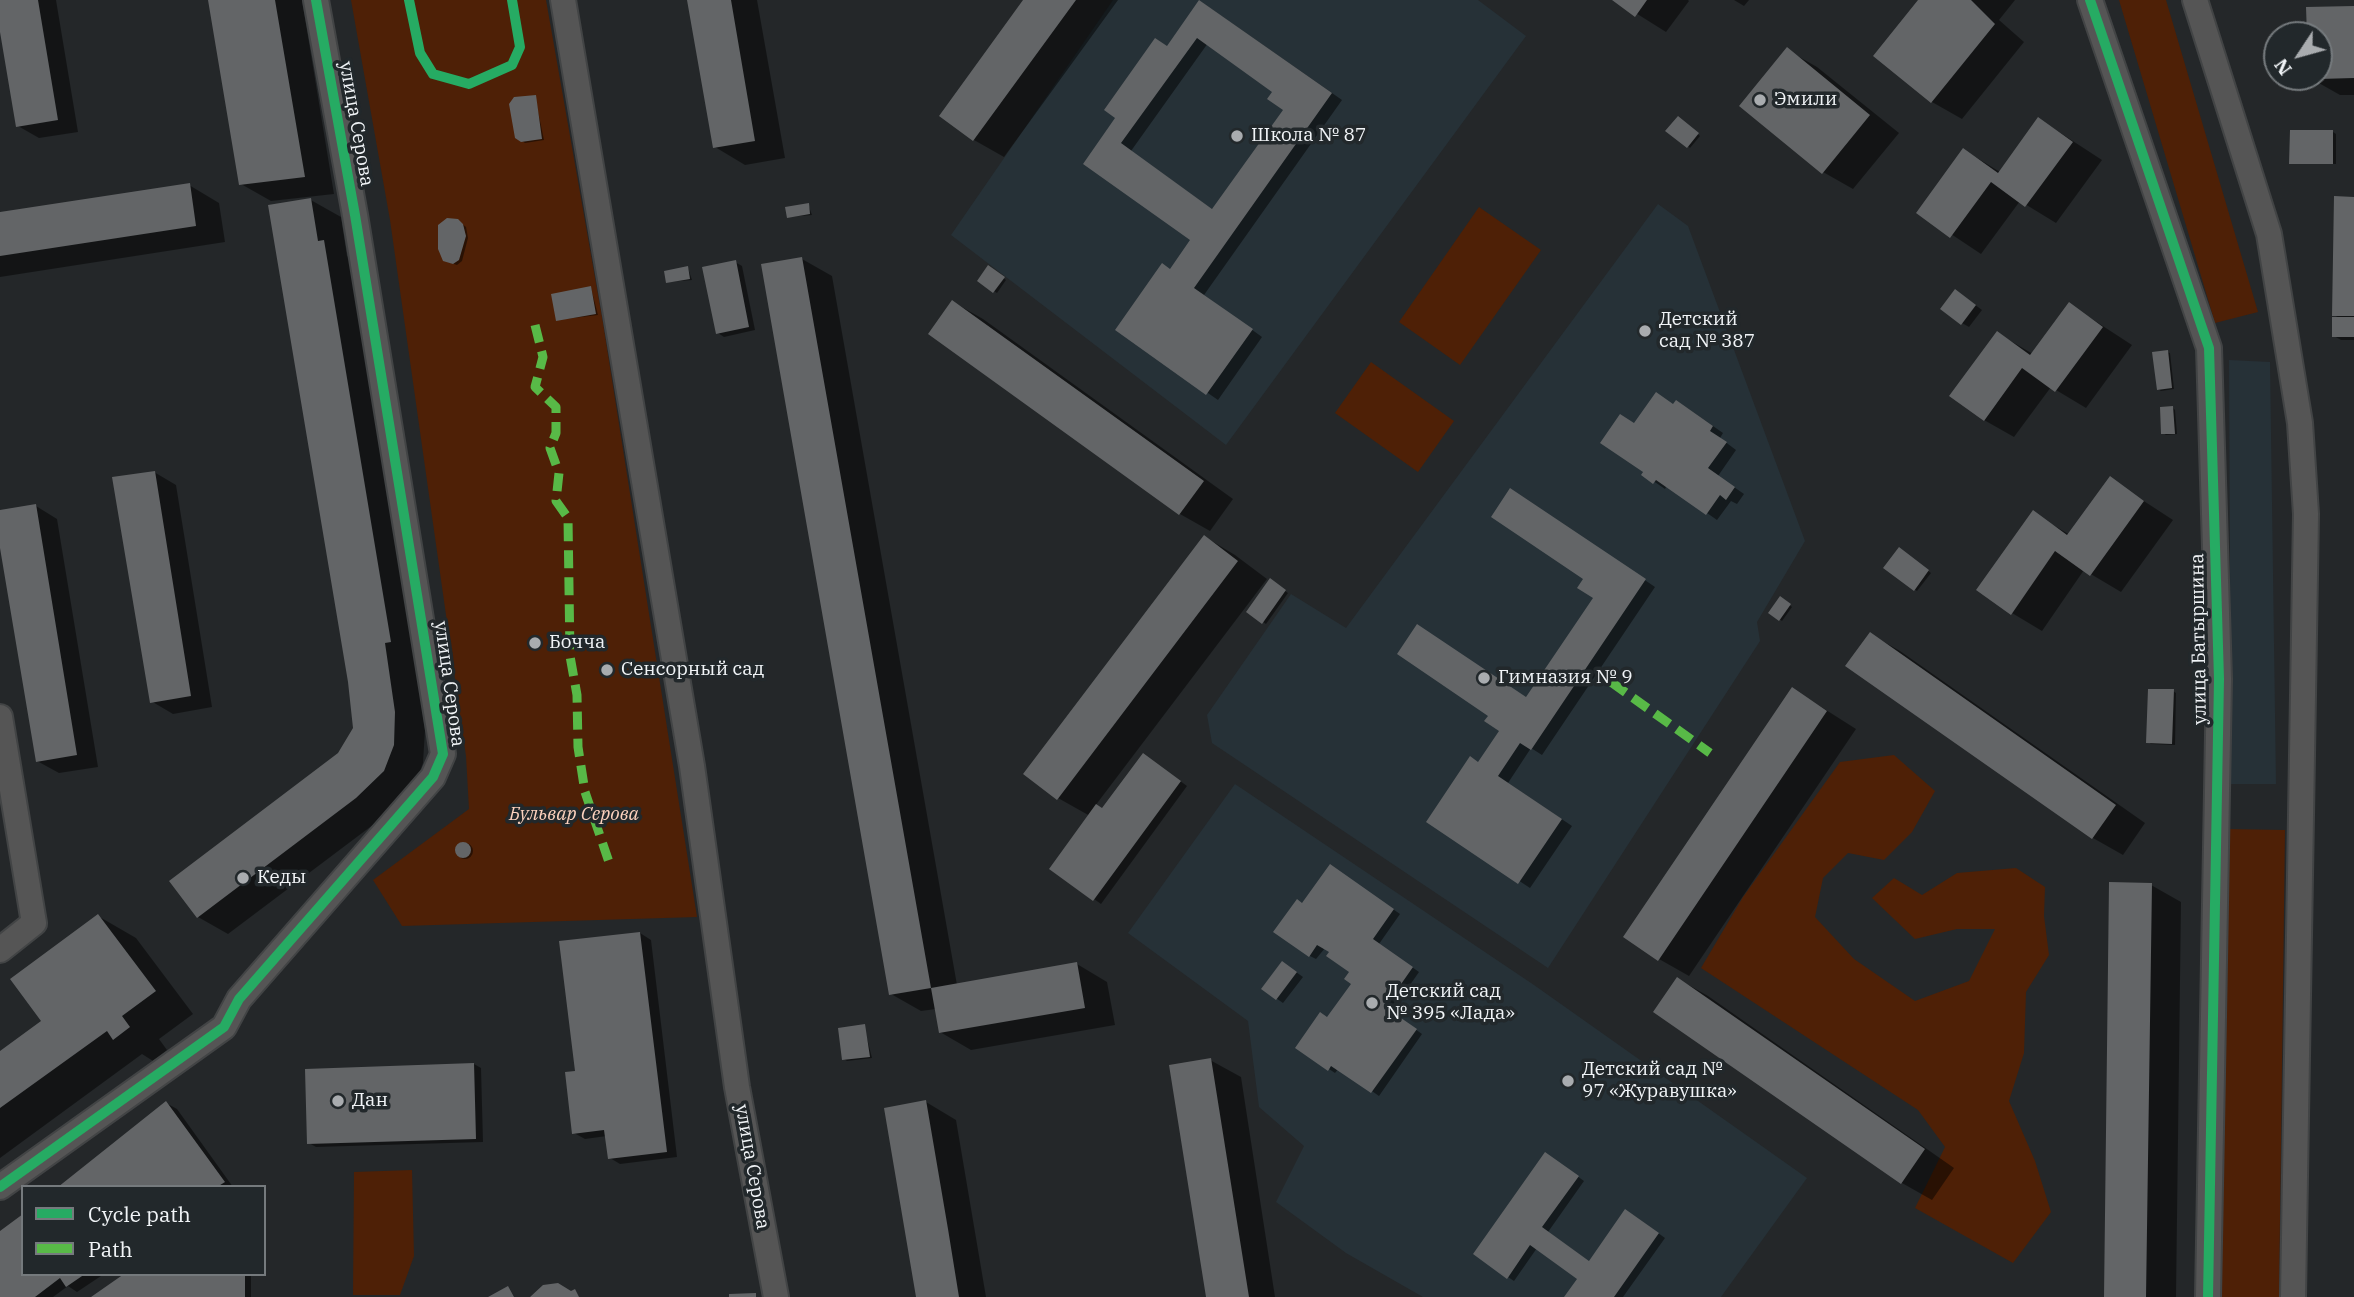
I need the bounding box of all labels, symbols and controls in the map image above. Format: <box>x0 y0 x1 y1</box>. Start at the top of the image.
north arrow <box>2263 21 2333 91</box>
text: N <box>2269 54 2297 80</box>
street label: улица Серова <box>334 60 378 188</box>
place label: Эмили <box>1774 89 1837 111</box>
marker: Эмили <box>1752 92 1768 108</box>
place label: Школа № 87 <box>1251 125 1366 147</box>
marker: Школа № 87 <box>1229 128 1245 144</box>
place label: Детский сад № 387 <box>1659 309 1755 353</box>
marker: Детский сад № 387 <box>1637 323 1653 339</box>
street label: улица Батыршина <box>2186 553 2212 725</box>
street label: улица Серова <box>429 620 469 748</box>
place label: Бочча <box>549 632 605 654</box>
marker: Бочча <box>527 635 543 651</box>
place label: Сенсорный сад <box>621 659 764 681</box>
marker: Сенсорный сад <box>599 662 615 678</box>
place label: Гимназия № 9 <box>1498 667 1633 689</box>
marker: Гимназия № 9 <box>1476 670 1492 686</box>
park label: Бульвар Серова <box>509 804 639 826</box>
place label: Кеды <box>257 867 306 889</box>
marker: Кеды <box>235 870 251 886</box>
place label: Детский сад № 395 «Лада» <box>1386 981 1515 1025</box>
marker: Детский сад № 395 «Лада» <box>1364 995 1380 1011</box>
place label: Детский сад № 97 «Журавушка» <box>1582 1059 1737 1103</box>
marker: Детский сад № 97 «Журавушка» <box>1560 1073 1576 1089</box>
place label: Дан <box>352 1090 388 1112</box>
marker: Дан <box>330 1093 346 1109</box>
street label: улица Серова <box>730 1103 774 1231</box>
legend <box>21 1185 266 1276</box>
text: Cycle path <box>88 1200 191 1228</box>
text: Path <box>88 1235 133 1263</box>

